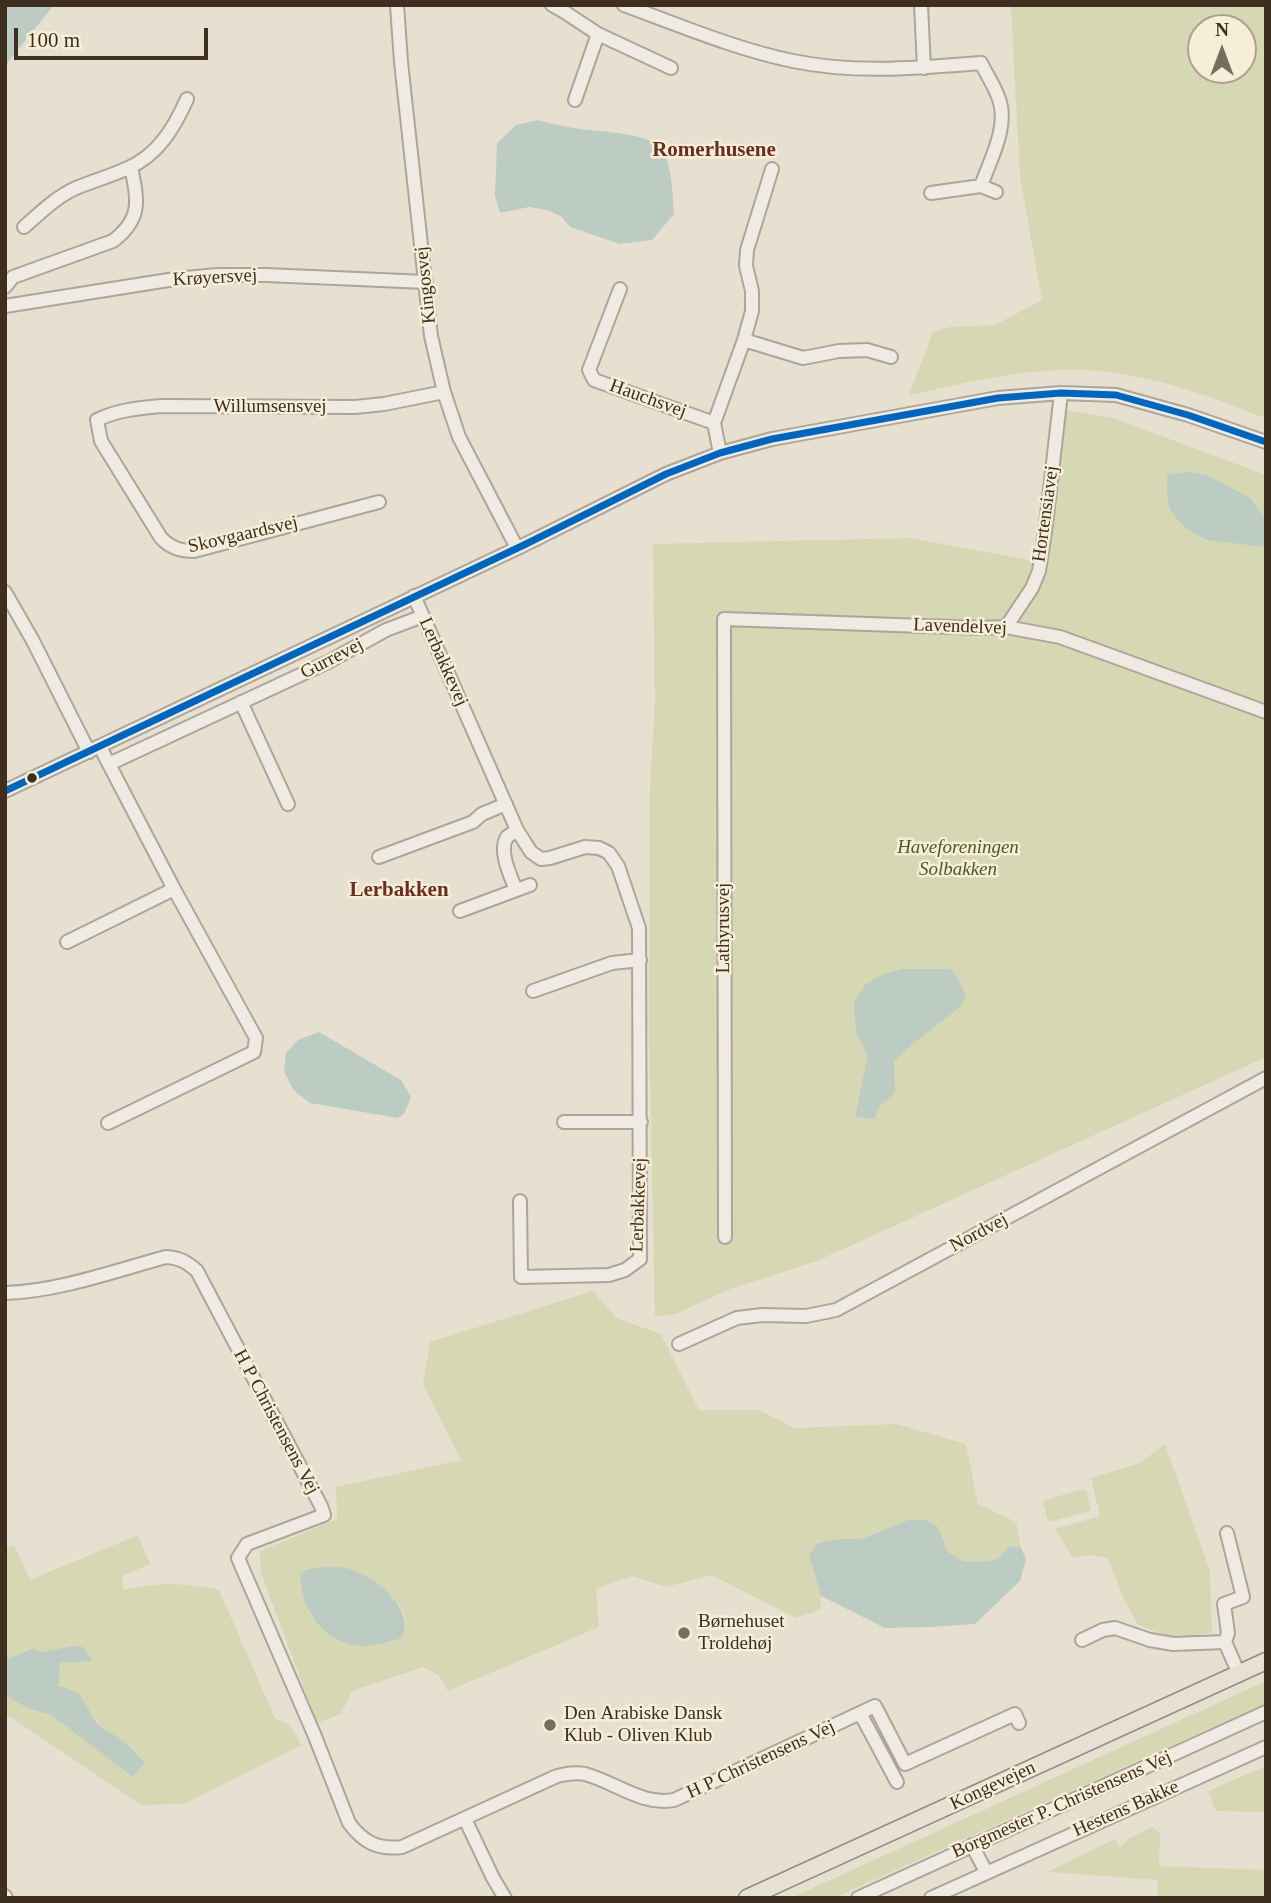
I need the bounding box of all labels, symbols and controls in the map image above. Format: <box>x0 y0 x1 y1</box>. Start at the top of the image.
scale bar <box>18 14 212 58</box>
north arrow <box>1187 14 1257 84</box>
text: N <box>1215 19 1229 40</box>
text: 100 m <box>27 28 80 52</box>
district label: Romerhusene <box>652 138 776 164</box>
street label: Kingosvej <box>411 245 441 325</box>
street label: Krøyersvej <box>172 264 258 292</box>
street label: Hauchsvej <box>606 375 690 423</box>
street label: Willumsensvej <box>213 396 327 418</box>
street label: Hortensiavej <box>1028 464 1064 564</box>
street label: Skovgaardsvej <box>186 511 300 559</box>
street label: Lerbakkevej <box>413 614 473 710</box>
street label: Lavendelvej <box>913 614 1007 640</box>
street label: Gurrevej <box>297 634 367 684</box>
unlabelled marker <box>25 771 39 785</box>
park label: Haveforeningen Solbakken <box>897 837 1019 881</box>
district label: Lerbakken <box>349 878 449 904</box>
street label: Lathyrusvej <box>713 883 735 973</box>
street label: Lerbakkevej <box>626 1157 652 1253</box>
street label: Nordvej <box>946 1208 1012 1258</box>
street label: H P Christensens Vej <box>228 1346 324 1498</box>
place label: Børnehuset Troldehøj <box>698 1611 785 1655</box>
marker: Børnehuset Troldehøj <box>676 1625 692 1641</box>
place label: Den Arabiske Dansk Klub - Oliven Klub <box>564 1703 722 1747</box>
street label: H P Christensens Vej <box>683 1716 839 1804</box>
marker: Den Arabiske Dansk Klub - Oliven Klub <box>542 1717 558 1733</box>
street label: Borgmester P. Christensens Vej <box>949 1746 1175 1864</box>
street label: Kongevejen <box>947 1756 1039 1816</box>
street label: Hestens Bakke <box>1070 1776 1182 1842</box>

